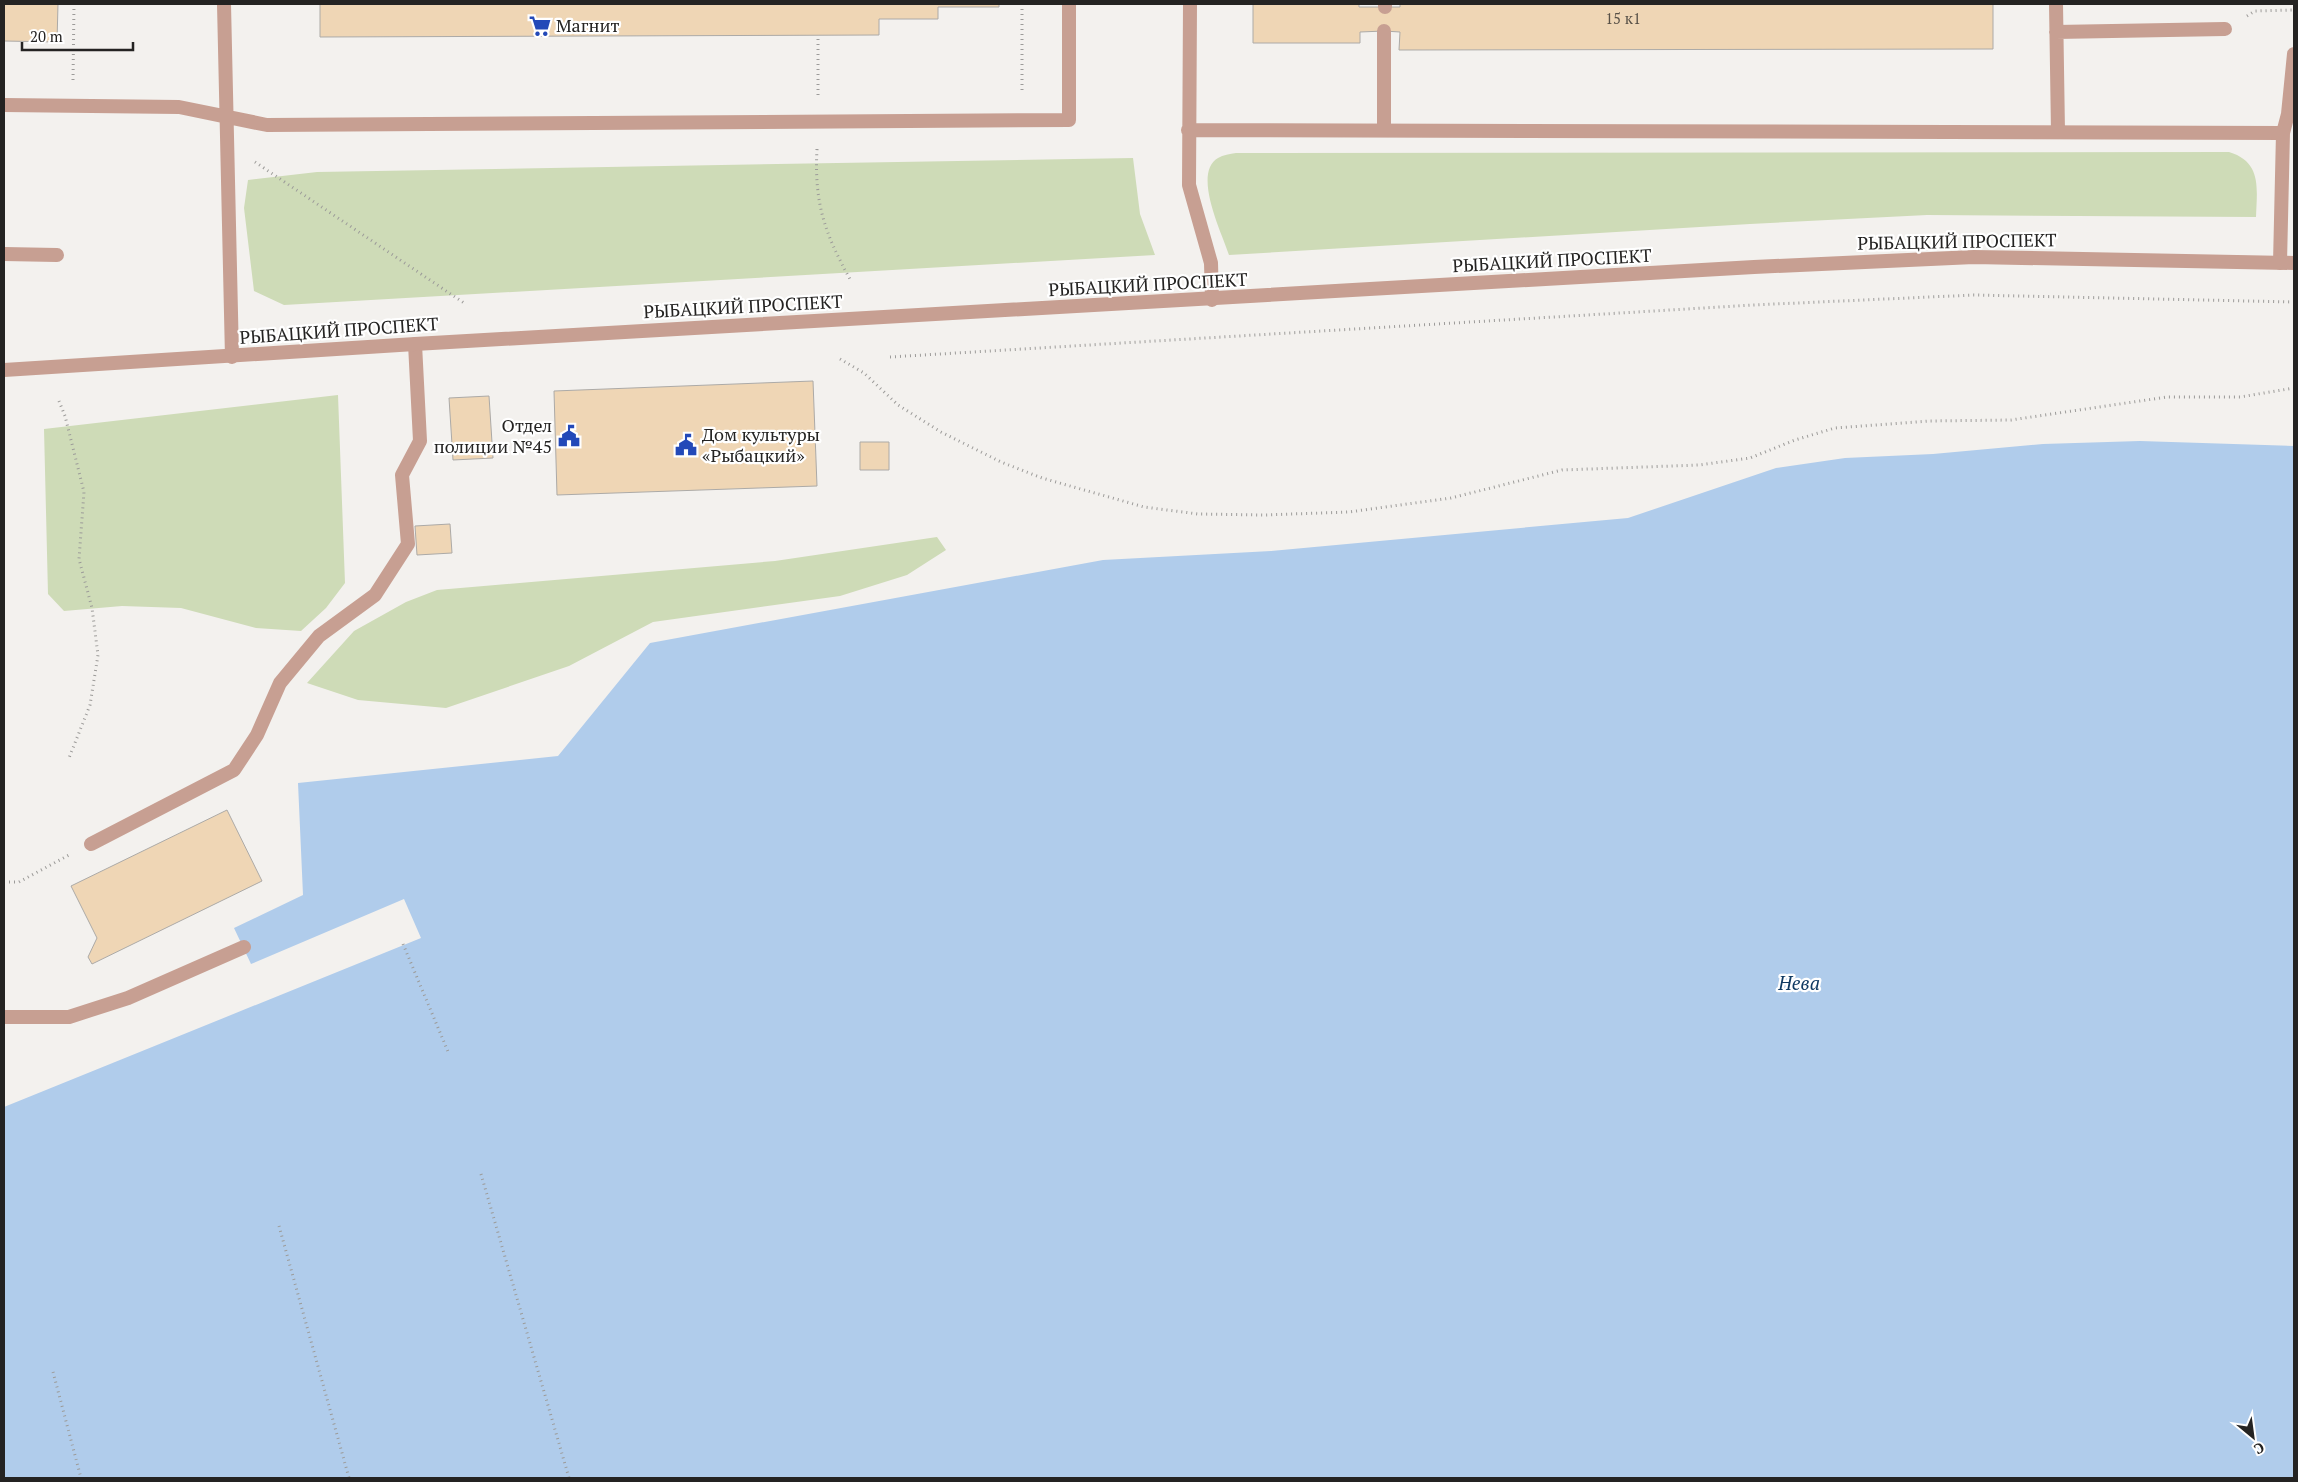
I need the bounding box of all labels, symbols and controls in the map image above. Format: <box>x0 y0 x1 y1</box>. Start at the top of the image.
house number: 15 к1 <box>1605 8 1641 28</box>
supermarket icon: Магнит <box>527 13 553 39</box>
place label: Магнит <box>556 13 619 37</box>
scale bar <box>22 20 134 52</box>
text: 20 m <box>30 26 63 46</box>
street label: РЫБАЦКИЙ ПРОСПЕКТ <box>1857 227 2057 255</box>
street label: РЫБАЦКИЙ ПРОСПЕКТ <box>1452 243 1652 277</box>
street label: РЫБАЦКИЙ ПРОСПЕКТ <box>1048 267 1248 301</box>
street label: РЫБАЦКИЙ ПРОСПЕКТ <box>643 289 843 323</box>
street label: РЫБАЦКИЙ ПРОСПЕКТ <box>239 311 439 349</box>
place label: Отдел полиции №45 <box>434 413 552 458</box>
place label: Дом культуры «Рыбацкий» <box>702 422 820 467</box>
public building icon: Отдел полиции №45 <box>556 423 582 449</box>
public building icon: Дом культуры «Рыбацкий» <box>673 432 699 458</box>
water label: Нева <box>1777 970 1820 995</box>
north arrow <box>2228 1412 2278 1462</box>
text: С <box>2251 1438 2268 1459</box>

